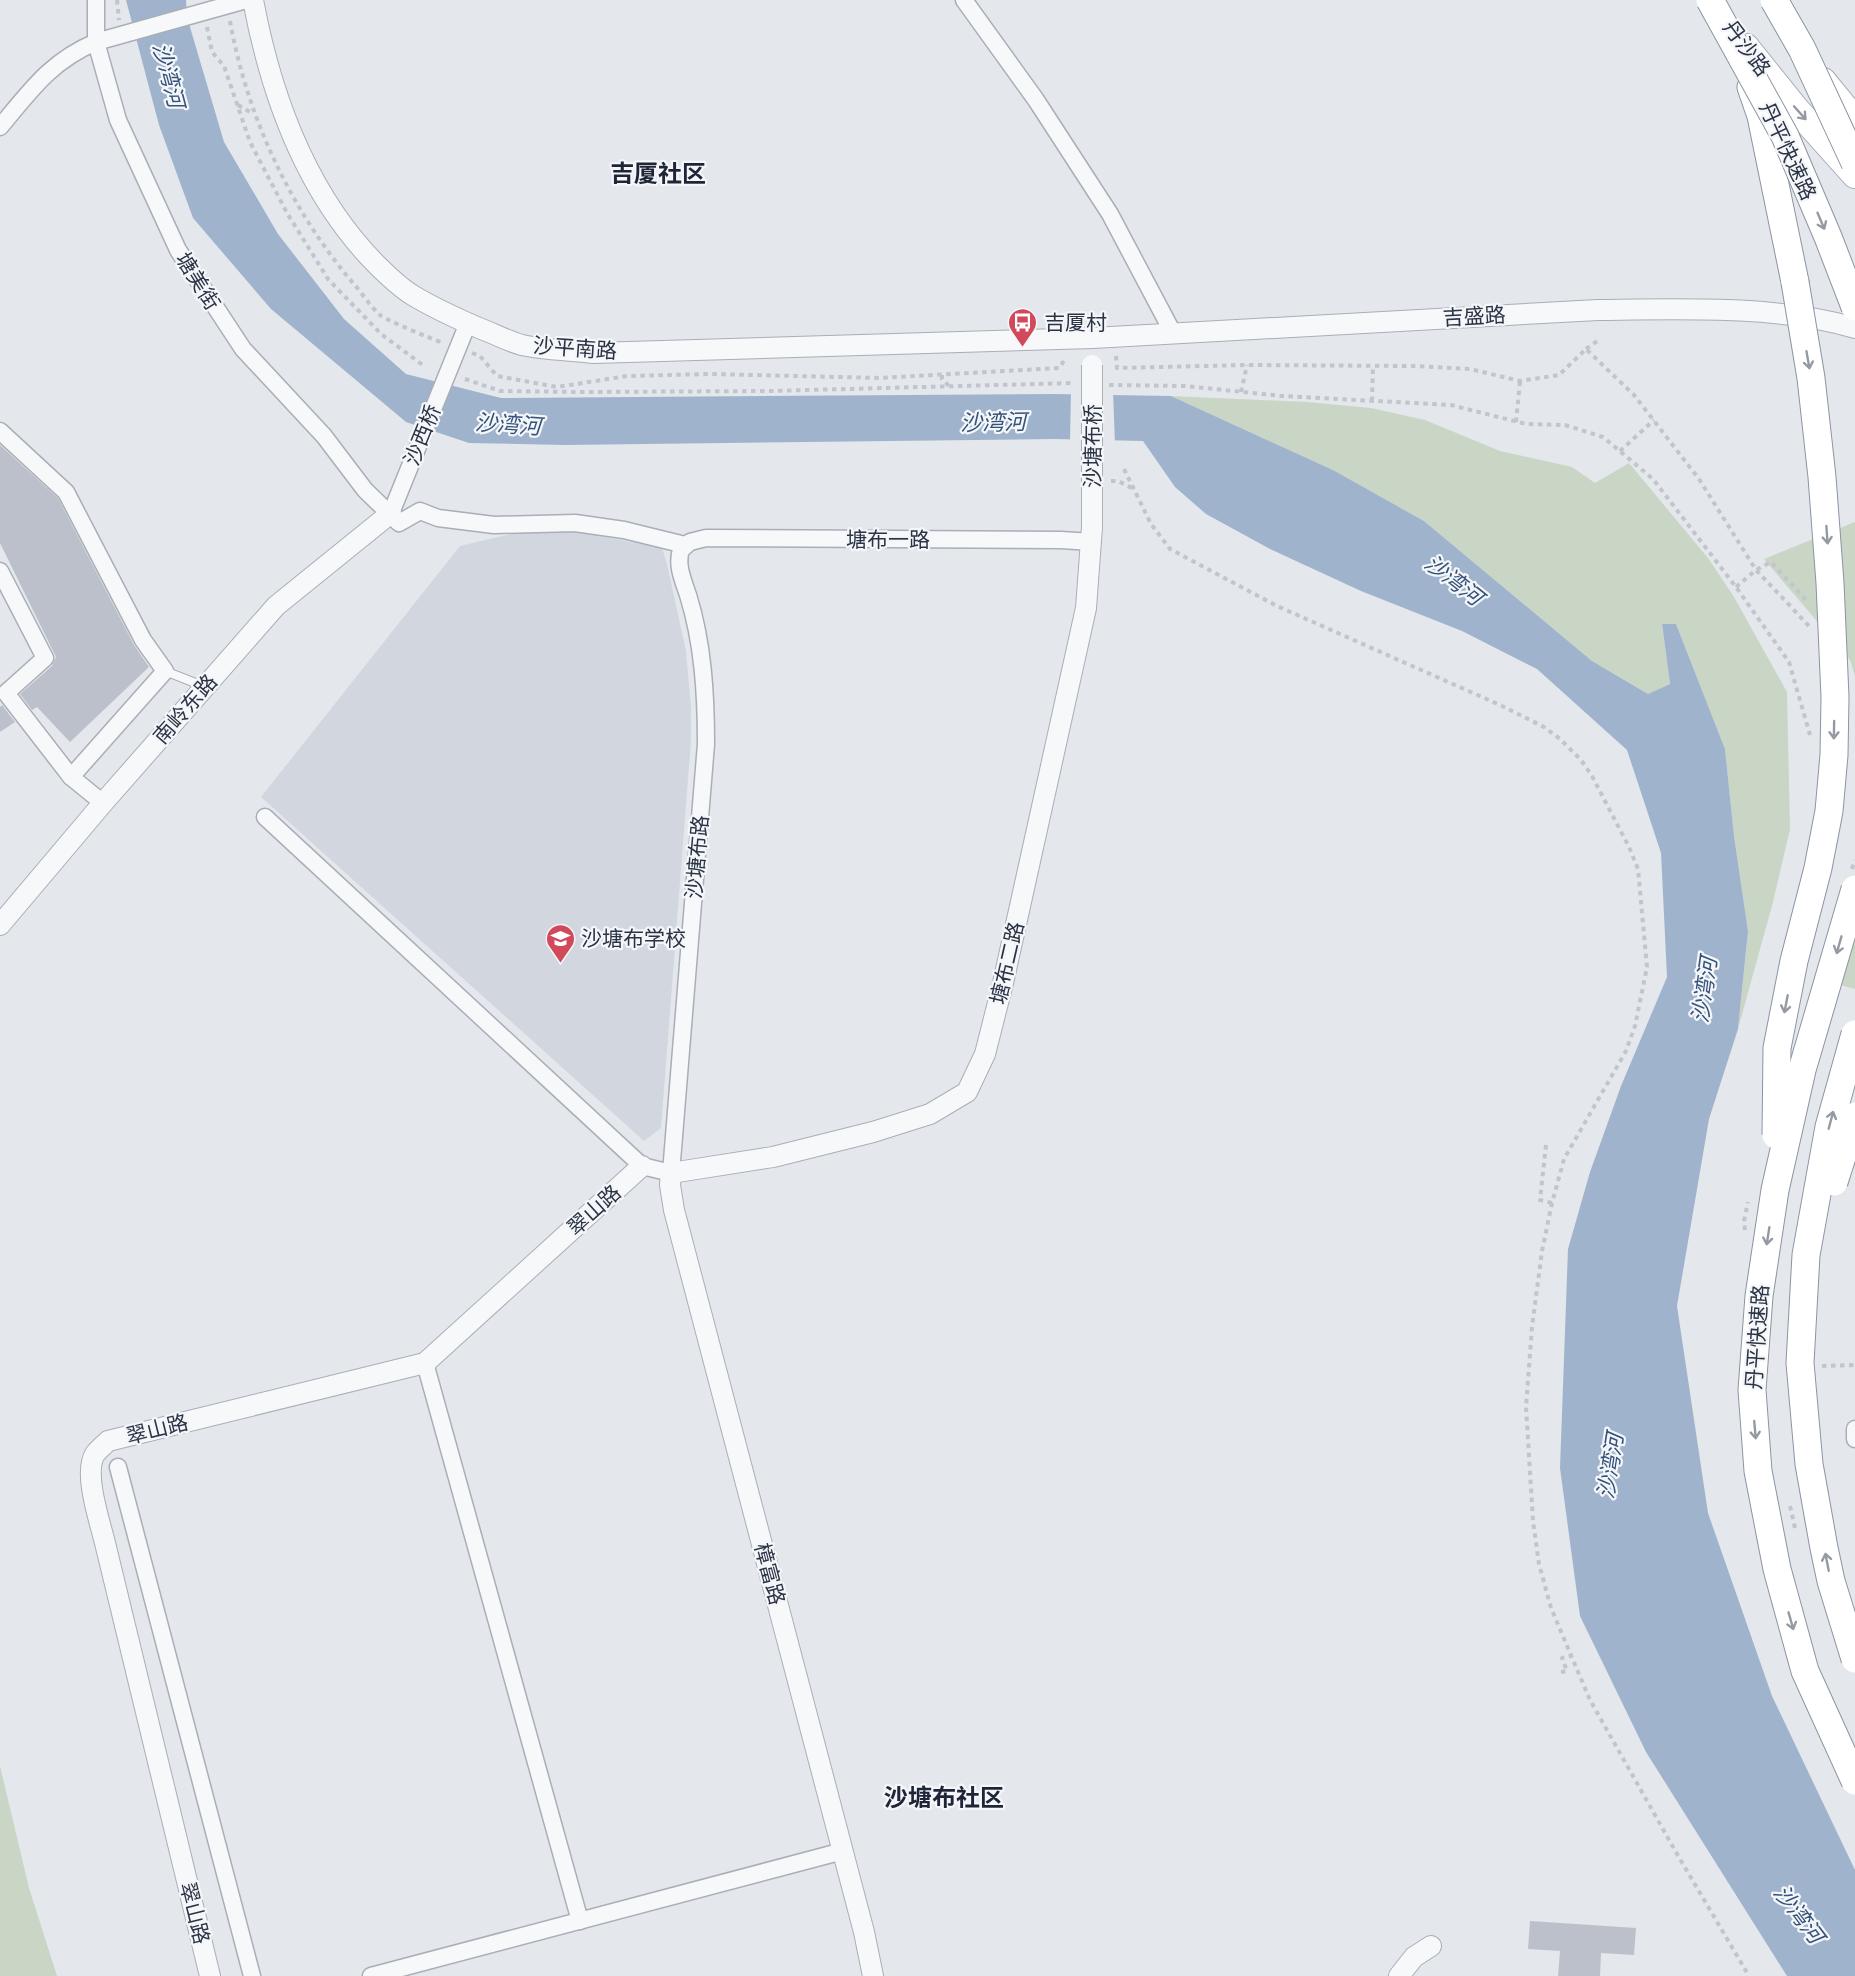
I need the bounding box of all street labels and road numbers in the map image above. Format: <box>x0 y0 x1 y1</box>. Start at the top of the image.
street label: 丹沙路 <box>1718 15 1776 81</box>
street label: 丹平快速路 <box>1754 98 1822 204</box>
street label: 塘美街 <box>171 248 225 314</box>
street label: 吉盛路 <box>1442 302 1506 330</box>
street label: 沙平南路 <box>532 333 618 363</box>
street label: 沙西桥 <box>399 401 445 469</box>
street label: 沙塘布桥 <box>1080 404 1105 488</box>
street label: 塘布一路 <box>846 527 930 552</box>
street label: 南岭东路 <box>148 669 222 749</box>
street label: 沙塘布路 <box>681 814 713 900</box>
street label: 塘布二路 <box>985 919 1029 1007</box>
street label: 翠山路 <box>562 1180 626 1240</box>
street label: 丹平快速路 <box>1741 1284 1773 1390</box>
street label: 翠山路 <box>123 1409 191 1449</box>
street label: 樟富路 <box>750 1540 790 1608</box>
street label: 翠山路 <box>175 1879 215 1947</box>

